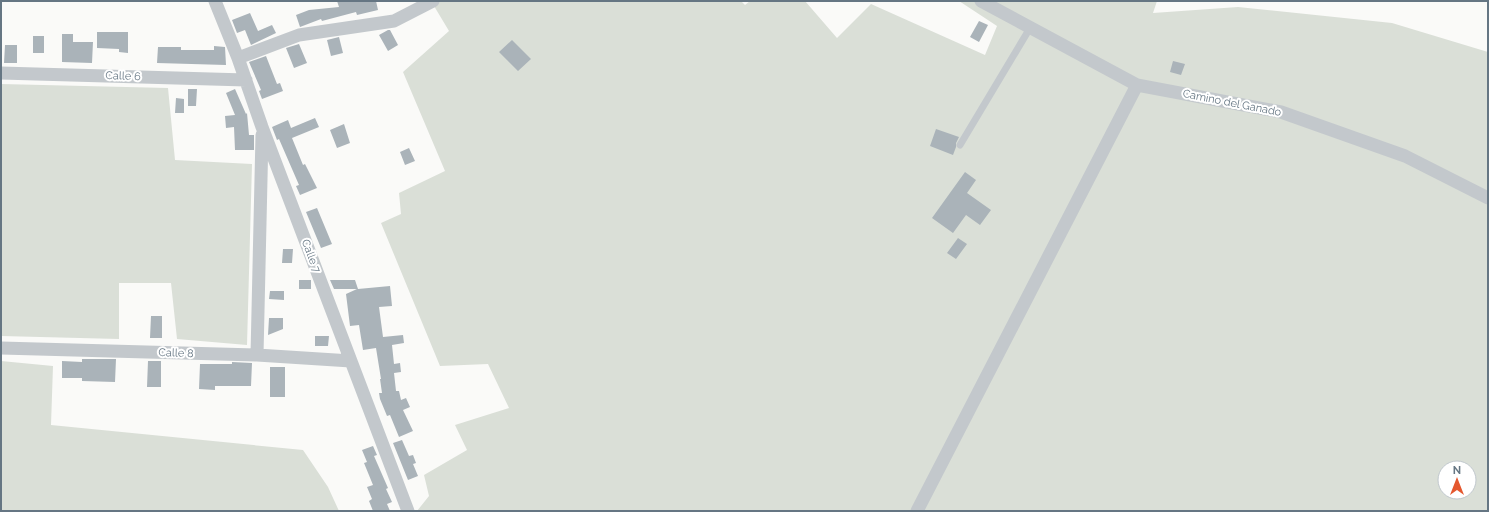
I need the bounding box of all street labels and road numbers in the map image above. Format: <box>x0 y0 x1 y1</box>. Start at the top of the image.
street label: Calle 6 <box>105 69 141 83</box>
street label: Camino del Ganado <box>1182 87 1283 119</box>
street label: Calle 7 <box>299 237 323 275</box>
street label: Calle 8 <box>158 346 194 360</box>

